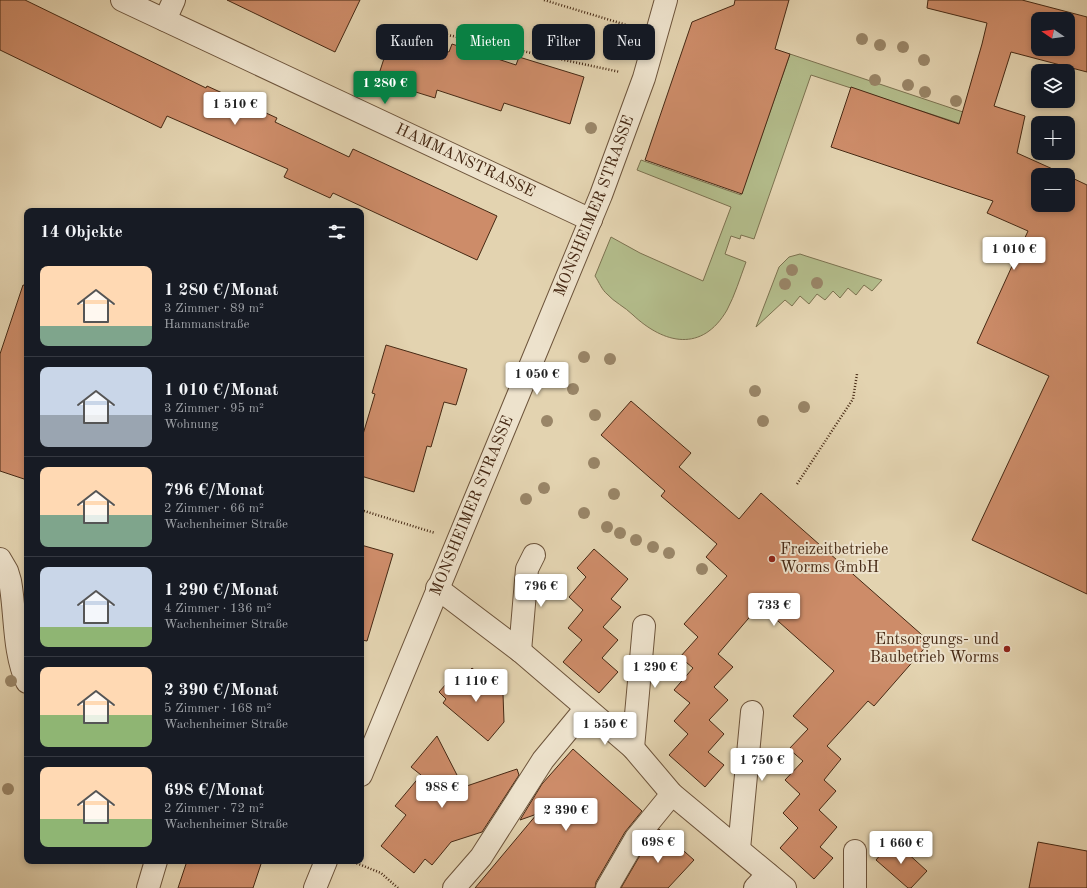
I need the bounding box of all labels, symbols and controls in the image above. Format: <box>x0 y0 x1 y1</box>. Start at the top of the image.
north arrow <box>1031 12 1075 56</box>
map controls <box>1031 12 1075 212</box>
chip: Kaufen <box>376 24 448 60</box>
chip: Mieten <box>456 24 524 60</box>
chip: Filter <box>532 24 595 60</box>
chip: Neu <box>603 24 655 60</box>
button: layers <box>1031 64 1075 108</box>
pin: 1 280 € <box>348 71 422 105</box>
text: 1 280 € <box>363 77 407 90</box>
pin: 1 510 € <box>198 92 272 126</box>
text: 1 510 € <box>213 98 257 111</box>
street label: MONSHEIMER STRASSE <box>552 113 637 299</box>
button: + <box>1031 116 1075 160</box>
street label: HAMMANSTRASSE <box>393 121 537 201</box>
button: − <box>1031 168 1075 212</box>
icon: filters <box>326 221 348 243</box>
text: 14 Objekte <box>40 224 123 241</box>
pin: 1 010 € <box>977 237 1051 271</box>
text: 1 010 € <box>992 243 1036 256</box>
icon: home <box>72 282 120 330</box>
text: 1 280 €/Monat <box>164 282 278 299</box>
text: 3 Zimmer · 89 m² <box>164 302 264 315</box>
text: Hammanstraße <box>164 318 250 331</box>
pin: 1 050 € <box>500 362 574 396</box>
text: 1 050 € <box>515 368 559 381</box>
text: 1 010 €/Monat <box>164 382 278 399</box>
icon: home <box>72 383 120 431</box>
text: 3 Zimmer · 95 m² <box>164 402 264 415</box>
street label: MONSHEIMER STRASSE <box>428 414 517 598</box>
text: Wohnung <box>164 418 218 431</box>
text: 796 €/Monat <box>164 482 264 499</box>
icon: home <box>72 483 120 531</box>
text: 2 Zimmer · 66 m² <box>164 502 264 515</box>
text: Wachenheimer Straße <box>164 518 288 531</box>
place label: Freizeitbetriebe Worms GmbH <box>780 542 888 576</box>
marker: Freizeitbetriebe Worms GmbH <box>767 554 777 564</box>
pin: 796 € <box>513 574 569 608</box>
text: 796 € <box>524 580 558 593</box>
text: 1 290 €/Monat <box>164 582 278 599</box>
icon: home <box>72 583 120 631</box>
pin: 733 € <box>746 593 802 627</box>
text: 733 € <box>757 599 791 612</box>
text: 4 Zimmer · 136 m² <box>164 602 272 615</box>
text: Wachenheimer Straße <box>164 618 288 631</box>
place label: Entsorgungs- und Baubetrieb Worms <box>870 632 999 666</box>
marker: Entsorgungs- und Baubetrieb Worms <box>1002 644 1012 654</box>
pin: 1 290 € <box>618 655 692 689</box>
text: 1 290 € <box>633 661 677 674</box>
pin: 1 110 € <box>439 669 513 703</box>
text: 1 110 € <box>454 675 498 688</box>
text: 2 390 €/Monat <box>164 682 278 699</box>
icon: home <box>72 683 120 731</box>
text: 5 Zimmer · 168 m² <box>164 702 272 715</box>
pin: 1 550 € <box>568 712 642 746</box>
text: Wachenheimer Straße <box>164 718 288 731</box>
text: 1 550 € <box>583 718 627 731</box>
pin: 1 750 € <box>725 748 799 782</box>
text: 1 750 € <box>740 754 784 767</box>
pin: 988 € <box>414 775 470 809</box>
text: 988 € <box>425 781 459 794</box>
text: 698 €/Monat <box>164 782 264 799</box>
icon: home <box>72 783 120 831</box>
pin: 2 390 € <box>529 798 603 832</box>
text: 2 Zimmer · 72 m² <box>164 802 264 815</box>
text: 2 390 € <box>544 804 588 817</box>
text: Wachenheimer Straße <box>164 818 288 831</box>
pin: 698 € <box>630 830 686 864</box>
pin: 1 660 € <box>864 831 938 865</box>
text: 698 € <box>641 836 675 849</box>
text: 1 660 € <box>879 837 923 850</box>

